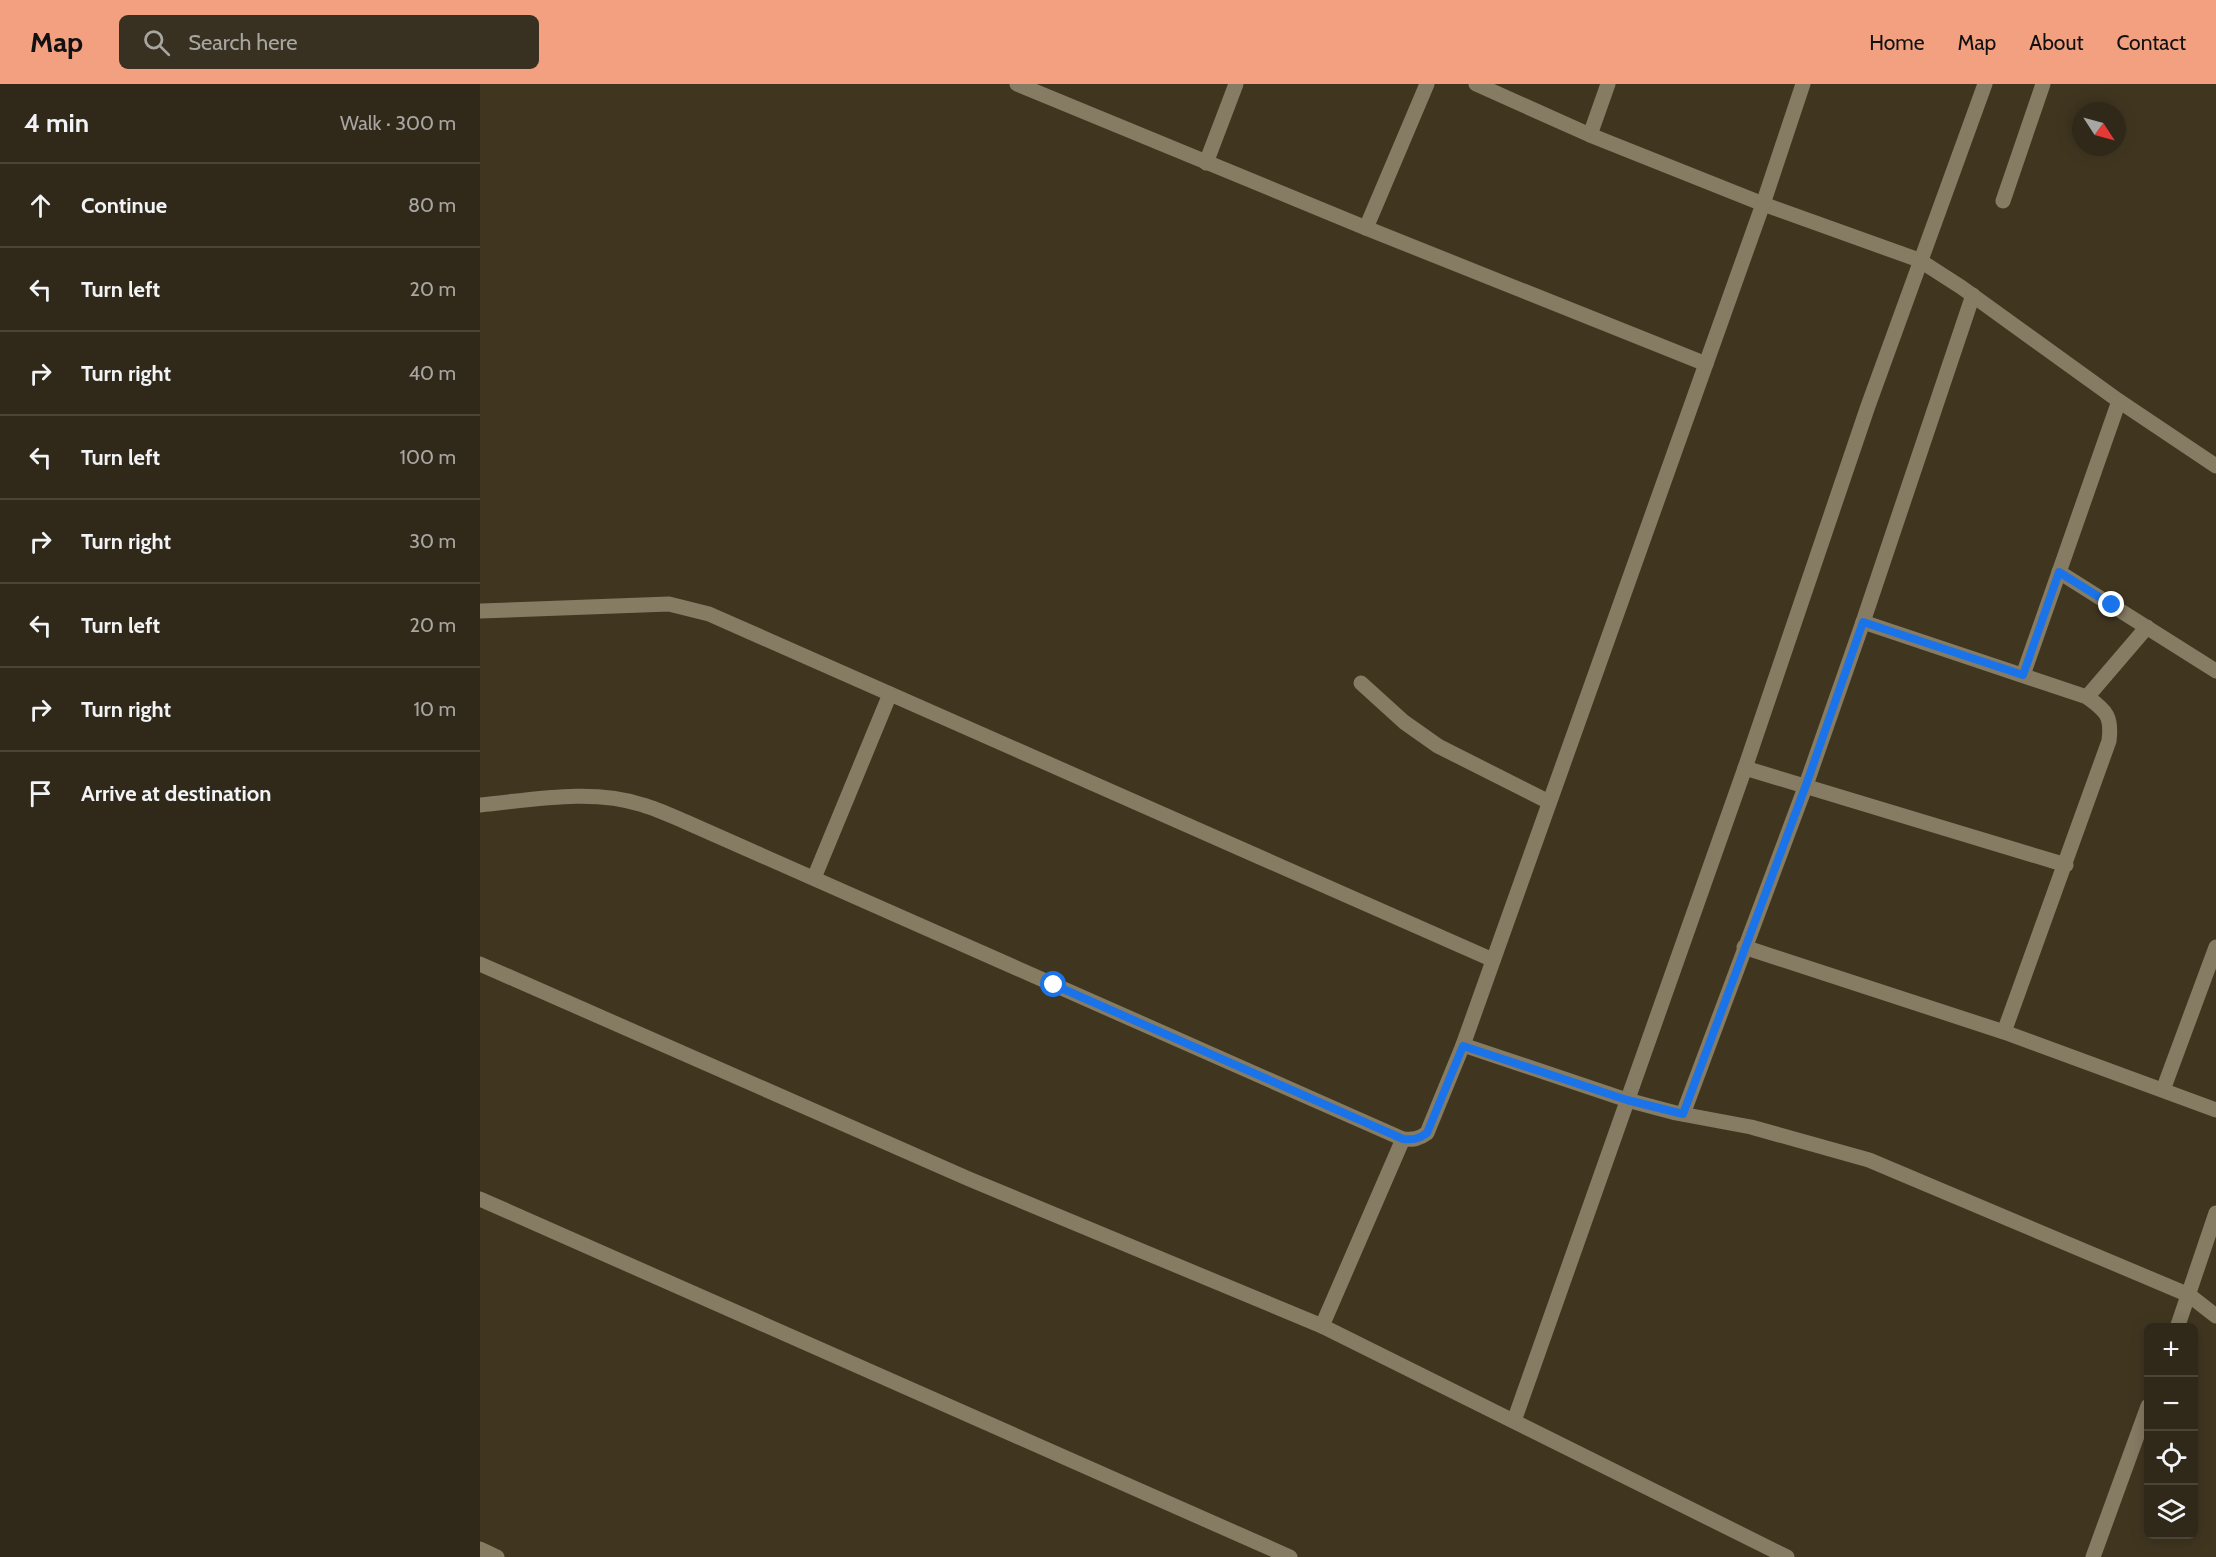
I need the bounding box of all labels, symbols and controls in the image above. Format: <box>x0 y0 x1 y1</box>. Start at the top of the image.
search box <box>119 15 539 69</box>
text: Map <box>30 25 83 59</box>
icon: search <box>140 26 173 59</box>
text: Search here <box>188 29 297 56</box>
text: Home <box>1869 30 1925 55</box>
text: Map <box>1958 30 1996 55</box>
text: About <box>2029 30 2083 55</box>
text: Contact <box>2116 30 2186 55</box>
north arrow <box>2072 102 2126 156</box>
text: 4 min <box>24 107 89 139</box>
text: Walk · 300 m <box>340 111 456 135</box>
icon: ahead <box>24 189 57 222</box>
text: Continue <box>81 192 167 219</box>
text: 80 m <box>408 193 456 217</box>
icon: left <box>24 273 57 306</box>
text: Turn left <box>81 276 160 303</box>
text: 20 m <box>410 277 456 301</box>
icon: right <box>24 357 57 390</box>
text: Turn right <box>81 360 171 387</box>
text: 40 m <box>408 361 456 385</box>
icon: left <box>24 441 57 474</box>
text: Turn left <box>81 444 160 471</box>
text: 100 m <box>400 445 456 469</box>
icon: right <box>24 525 57 558</box>
text: Turn right <box>81 528 171 555</box>
text: 30 m <box>409 529 456 553</box>
route end <box>2098 591 2124 617</box>
icon: left <box>24 609 57 642</box>
text: Turn left <box>81 612 160 639</box>
text: 20 m <box>410 613 456 637</box>
icon: right <box>24 693 57 726</box>
text: Turn right <box>81 696 171 723</box>
text: 10 m <box>413 697 456 721</box>
icon: arrive <box>24 777 57 810</box>
text: Arrive at destination <box>81 780 271 807</box>
route start <box>1040 971 1066 997</box>
map controls <box>2144 1323 2198 1539</box>
button: + <box>2144 1323 2198 1377</box>
button: − <box>2144 1377 2198 1431</box>
button: locate <box>2144 1431 2198 1485</box>
button: layers <box>2144 1485 2198 1539</box>

